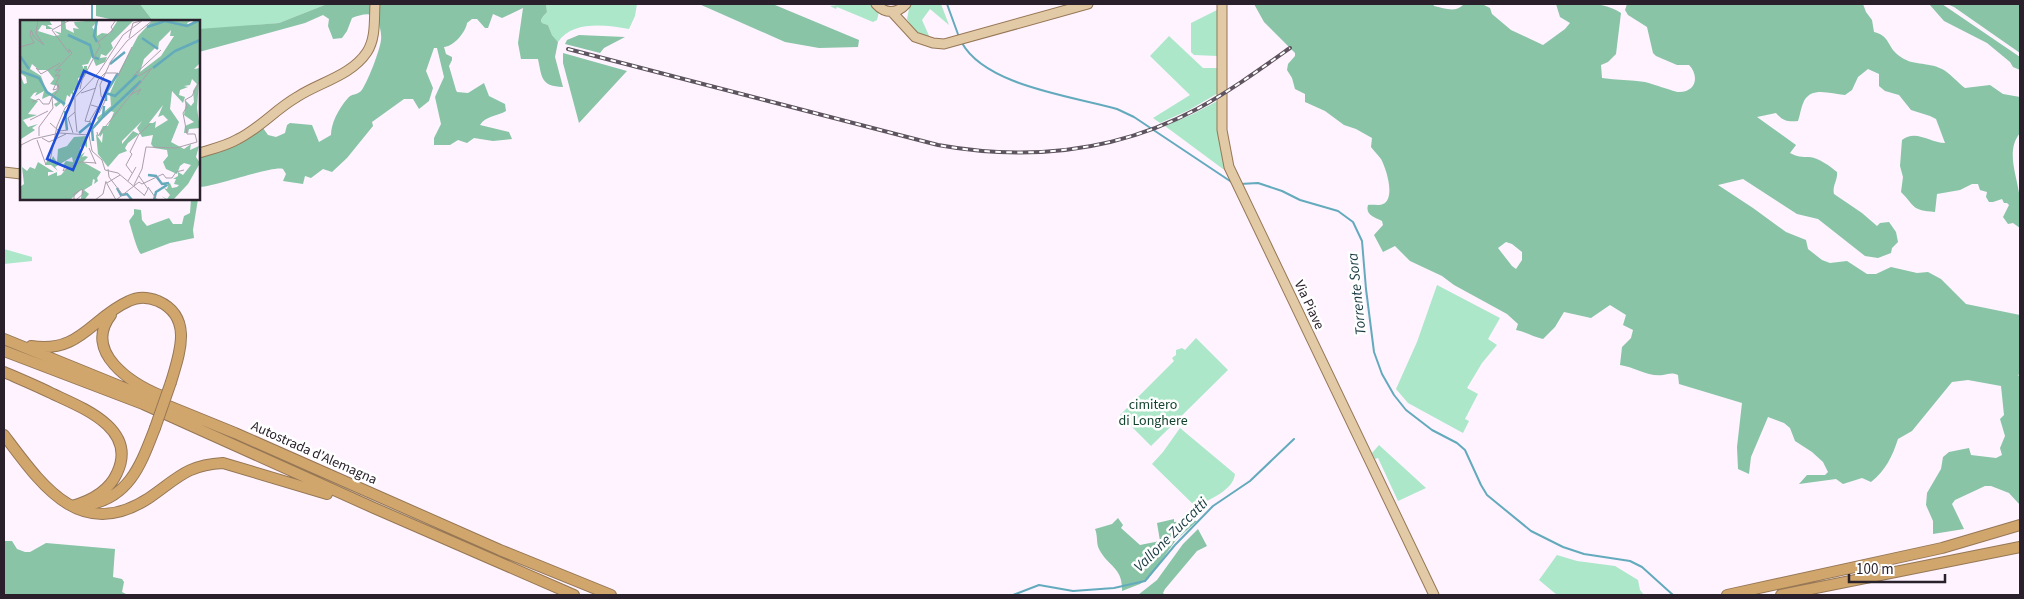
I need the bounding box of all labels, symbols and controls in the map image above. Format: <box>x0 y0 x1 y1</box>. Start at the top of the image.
inset map <box>20 20 200 200</box>
water label: Torrente Sora <box>1342 252 1372 336</box>
street label: Via Piave <box>1289 277 1329 333</box>
park label: cimitero di Longhere <box>1118 395 1188 431</box>
street label: Autostrada d'Alemagna <box>248 416 380 490</box>
water label: Vallone Zuccatti <box>1129 493 1213 577</box>
scale bar <box>1849 552 1945 584</box>
text: 100 m <box>1856 559 1894 580</box>

